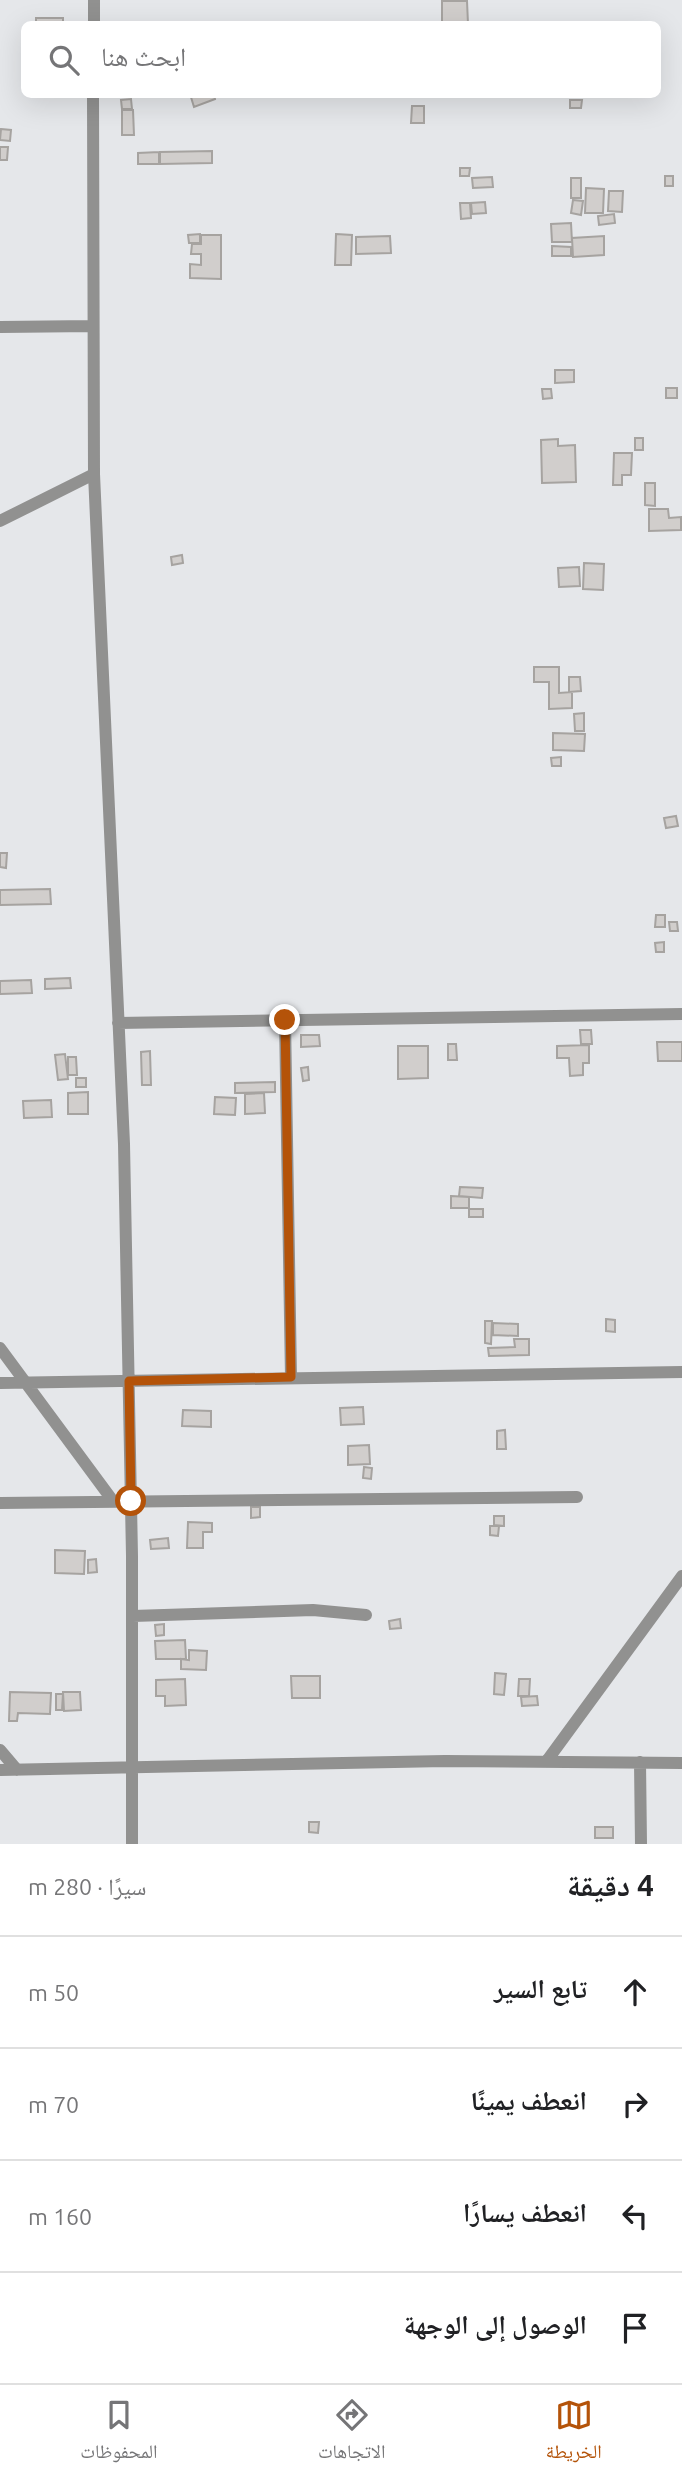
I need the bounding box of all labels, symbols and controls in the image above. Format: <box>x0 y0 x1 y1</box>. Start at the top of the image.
search box <box>21 21 661 98</box>
icon: search <box>45 41 83 79</box>
text: ابحث هنا <box>101 42 186 71</box>
route end <box>269 1004 300 1035</box>
route start <box>115 1485 146 1516</box>
text: 4 دقيقة <box>567 1868 654 1902</box>
text: سيرًا · 280 m <box>28 1874 146 1899</box>
icon: ahead <box>616 1973 654 2011</box>
text: تابع السير <box>494 1974 587 2003</box>
text: 50 m <box>28 1980 79 2005</box>
icon: right <box>616 2085 654 2123</box>
text: انعطف يمينًا <box>471 2086 587 2115</box>
text: 70 m <box>28 2092 79 2117</box>
icon: left <box>616 2197 654 2235</box>
text: انعطف يسارًا <box>463 2198 587 2227</box>
text: 160 m <box>28 2204 92 2229</box>
icon: arrive <box>616 2309 654 2347</box>
text: الوصول إلى الوجهة <box>404 2310 587 2339</box>
tab: المحفوظات <box>80 2396 158 2470</box>
tab: الاتجاهات <box>318 2396 385 2470</box>
tab: الخريطة <box>546 2396 602 2470</box>

